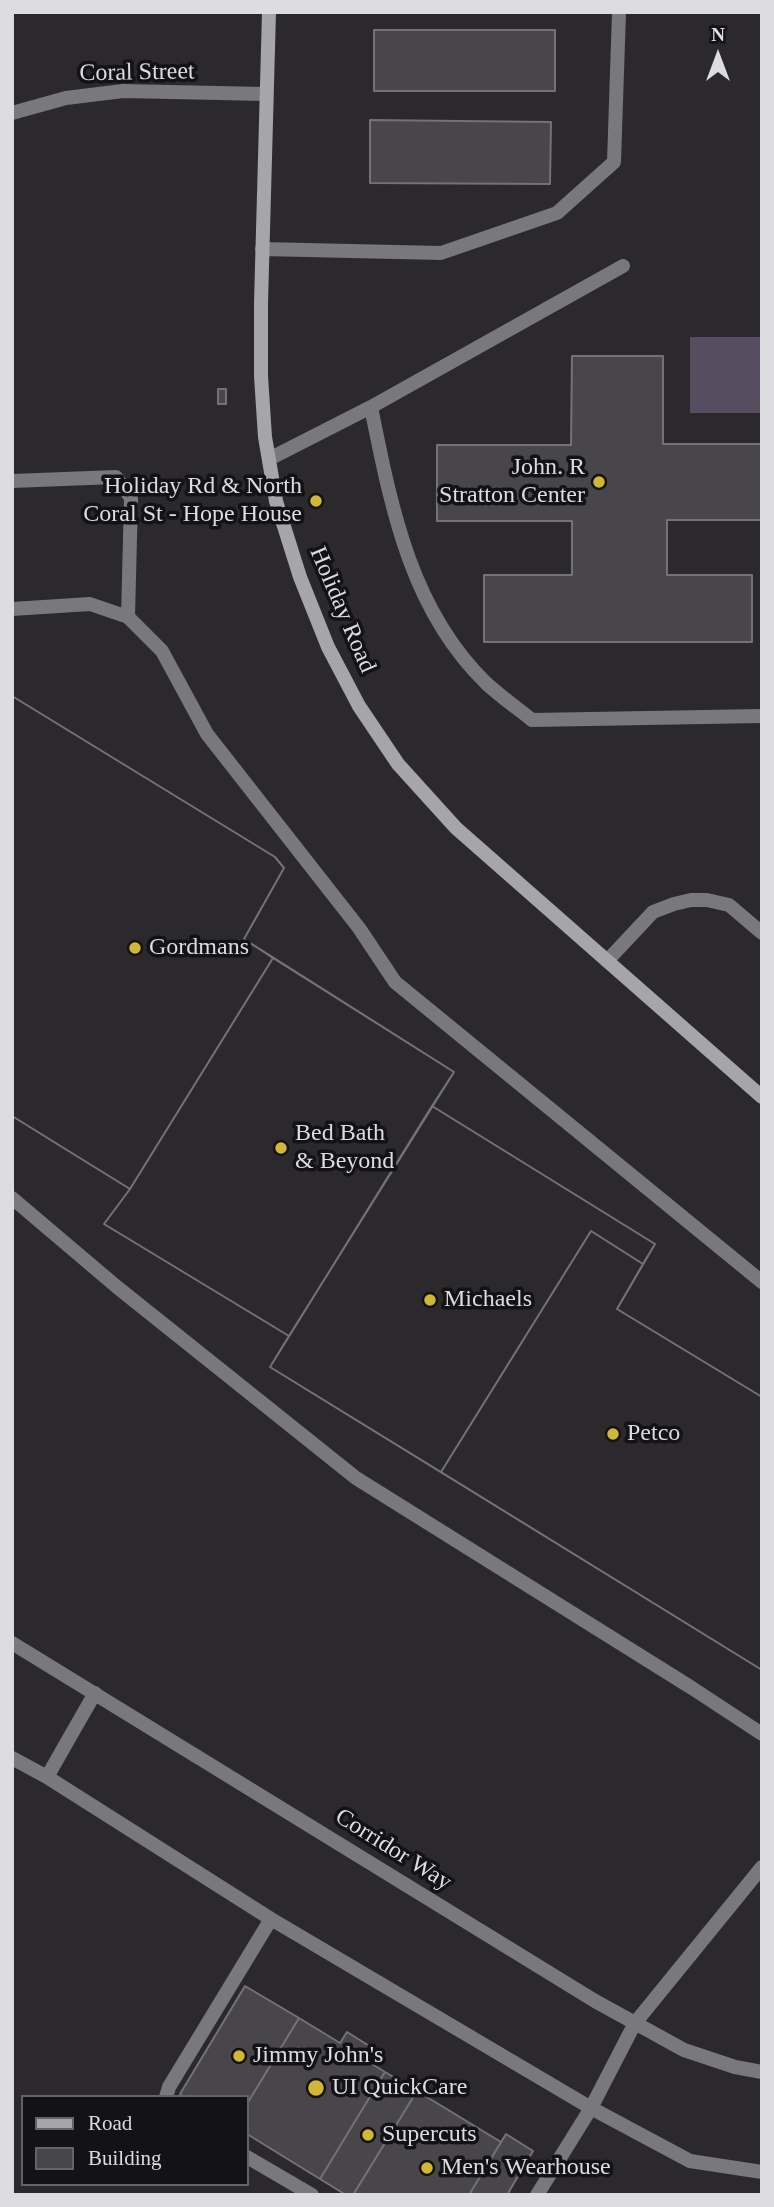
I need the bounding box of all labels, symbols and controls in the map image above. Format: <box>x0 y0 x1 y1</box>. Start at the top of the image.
north arrow <box>683 21 753 91</box>
text: N <box>711 24 725 45</box>
street label: Coral Street <box>79 58 195 88</box>
place label: John. R Stratton Center <box>439 454 585 510</box>
place label: Holiday Rd & North Coral St - Hope House <box>83 473 302 529</box>
marker: John. R Stratton Center <box>591 474 607 490</box>
marker: Holiday Rd & North Coral St - Hope House <box>308 493 324 509</box>
street label: Holiday Road <box>303 543 381 677</box>
place label: Gordmans <box>149 934 249 962</box>
marker: Gordmans <box>127 940 143 956</box>
place label: Bed Bath & Beyond <box>295 1120 394 1176</box>
marker: Bed Bath & Beyond <box>273 1140 289 1156</box>
place label: Michaels <box>444 1286 532 1314</box>
marker: Michaels <box>422 1292 438 1308</box>
place label: Petco <box>627 1420 680 1448</box>
marker: Petco <box>605 1426 621 1442</box>
street label: Corridor Way <box>329 1803 457 1897</box>
place label: Jimmy John's <box>253 2042 383 2070</box>
marker: Jimmy John's <box>231 2048 247 2064</box>
place label: UI QuickCare <box>332 2074 467 2102</box>
marker: UI QuickCare <box>306 2078 326 2098</box>
legend <box>21 2095 248 2186</box>
text: Road <box>88 2111 132 2135</box>
place label: Supercuts <box>382 2121 477 2149</box>
marker: Supercuts <box>360 2127 376 2143</box>
text: Building <box>88 2146 162 2170</box>
place label: Men's Wearhouse <box>441 2154 611 2182</box>
marker: Men's Wearhouse <box>419 2160 435 2176</box>

